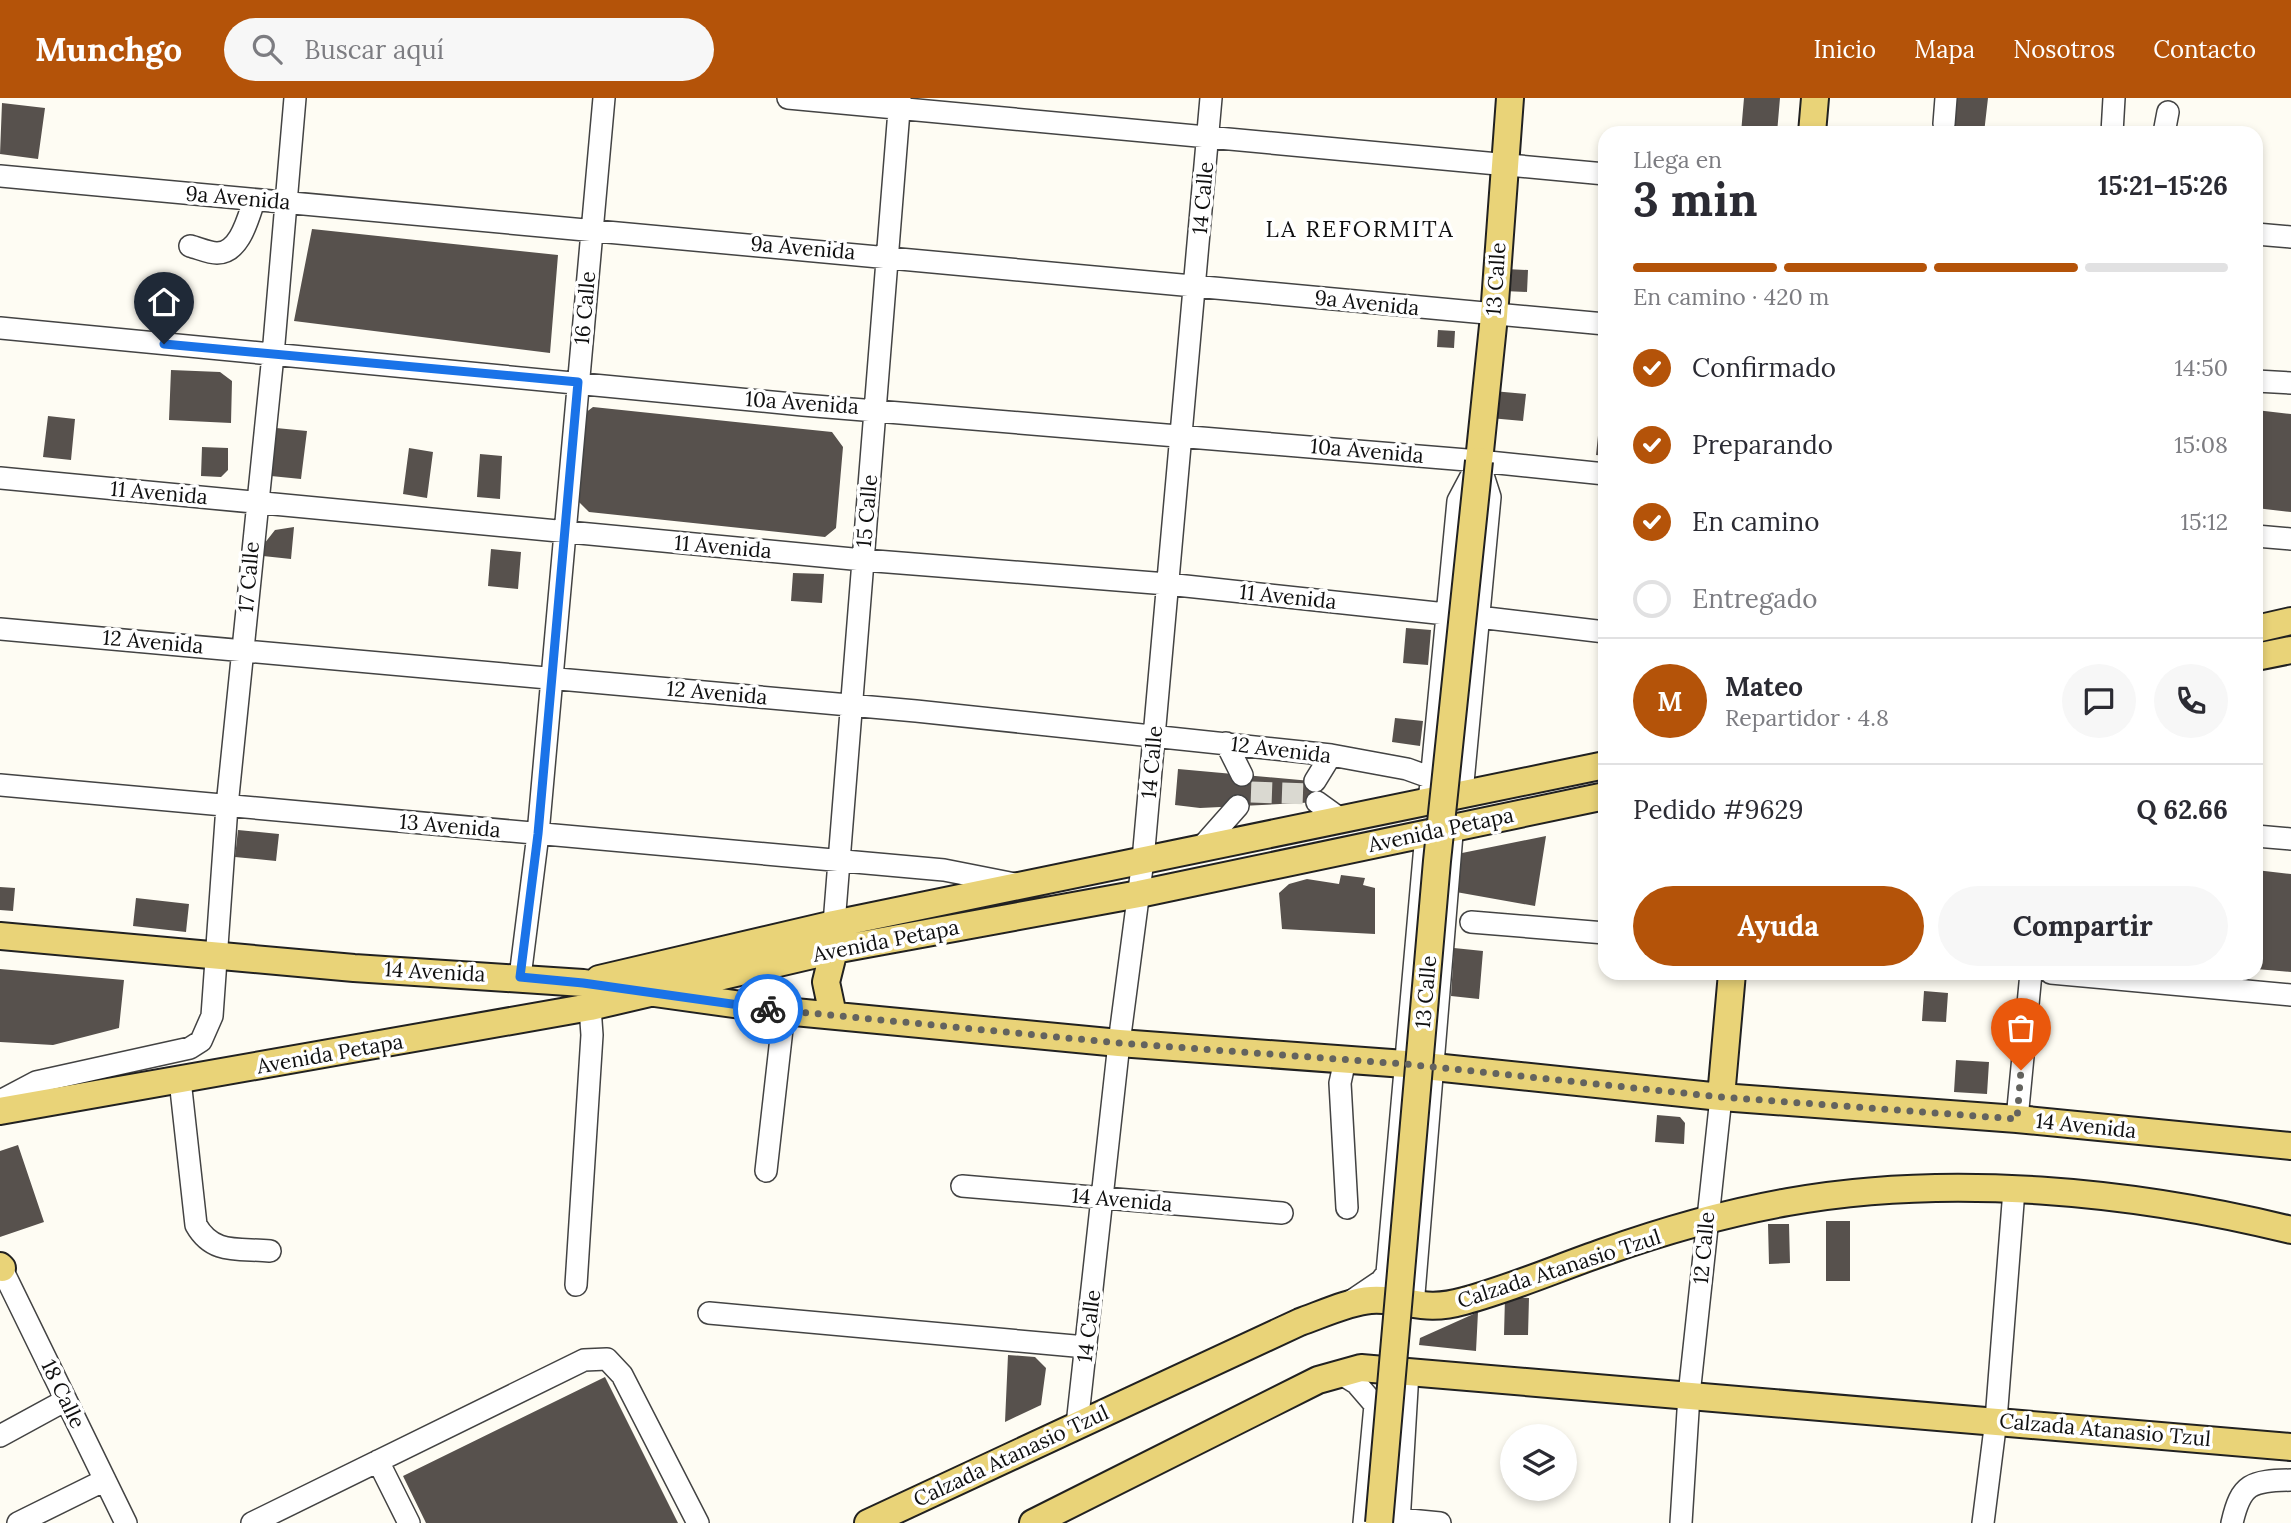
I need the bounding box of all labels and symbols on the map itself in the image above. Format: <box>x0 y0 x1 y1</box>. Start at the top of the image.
street label: 14 Calle <box>1186 160 1219 235</box>
street label: 9a Avenida <box>184 179 292 216</box>
district label: LA REFORMITA <box>1265 214 1455 243</box>
street label: 9a Avenida <box>749 229 857 266</box>
street label: 13 Calle <box>1479 242 1512 316</box>
street label: 16 Calle <box>568 270 601 346</box>
pin <box>134 272 194 344</box>
street label: 9a Avenida <box>1313 284 1421 321</box>
street label: 10a Avenida <box>744 385 860 420</box>
street label: 10a Avenida <box>1309 432 1425 469</box>
street label: 15 Calle <box>850 473 883 548</box>
street label: 11 Avenida <box>109 475 209 510</box>
street label: 11 Avenida <box>673 529 773 564</box>
street label: 17 Calle <box>232 540 265 614</box>
street label: 11 Avenida <box>1238 578 1338 615</box>
street label: 12 Avenida <box>102 624 205 659</box>
street label: 12 Avenida <box>666 675 769 710</box>
street label: 14 Calle <box>1135 724 1168 799</box>
street label: 12 Avenida <box>1229 730 1333 769</box>
street label: Avenida Petapa <box>1365 801 1516 858</box>
street label: 13 Avenida <box>398 808 502 843</box>
street label: Avenida Petapa <box>810 913 961 968</box>
street label: 13 Calle <box>1409 954 1442 1030</box>
street label: 14 Avenida <box>384 955 486 988</box>
courier <box>733 974 803 1044</box>
pin <box>1991 998 2051 1070</box>
street label: Avenida Petapa <box>254 1027 405 1080</box>
street label: 14 Avenida <box>2034 1107 2138 1144</box>
street label: 14 Avenida <box>1070 1182 1174 1217</box>
street label: 12 Calle <box>1687 1211 1720 1285</box>
street label: Calzada Atanasio Tzul <box>1454 1223 1664 1314</box>
street label: 14 Calle <box>1071 1288 1106 1364</box>
street label: 18 Calle <box>35 1355 92 1433</box>
street label: Calzada Atanasio Tzul <box>909 1398 1113 1513</box>
street label: Calzada Atanasio Tzul <box>1998 1407 2212 1452</box>

